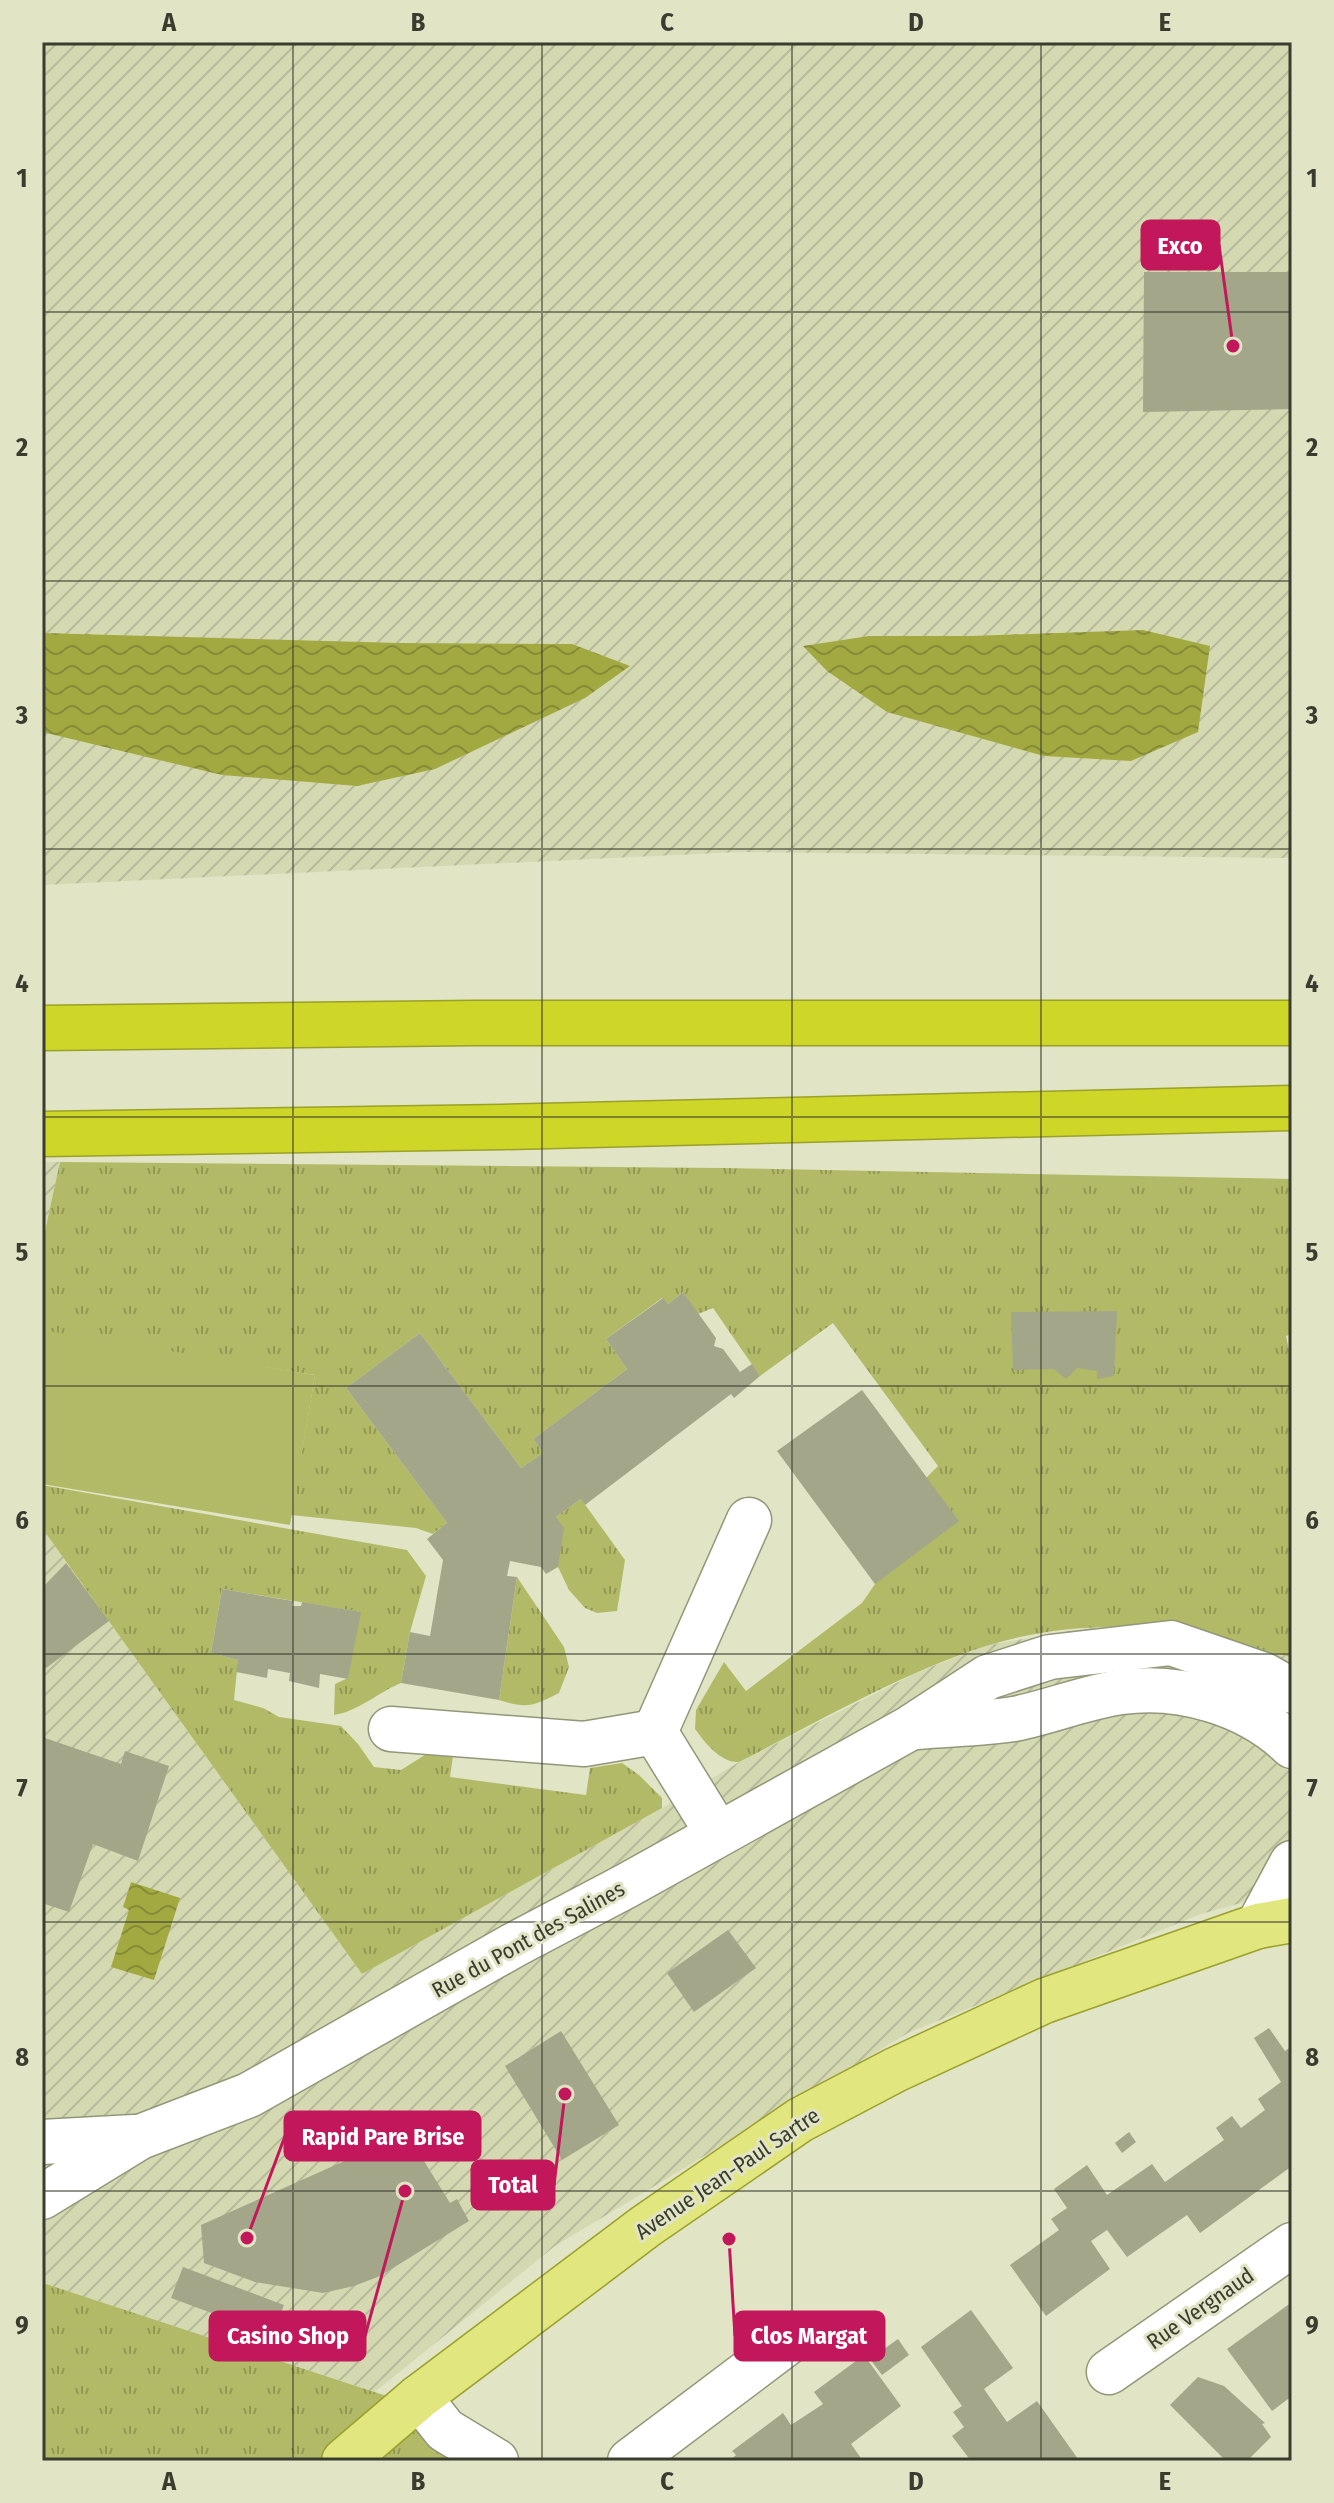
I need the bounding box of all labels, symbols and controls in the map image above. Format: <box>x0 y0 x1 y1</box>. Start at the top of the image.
text: A <box>161 7 177 38</box>
text: B <box>411 7 426 38</box>
text: C <box>660 7 674 38</box>
text: D <box>908 7 924 38</box>
text: E <box>1159 7 1171 38</box>
text: 1 <box>17 163 28 194</box>
text: 1 <box>1307 163 1318 194</box>
callout: Exco <box>1142 221 1219 269</box>
text: Exco <box>1157 232 1203 260</box>
text: 2 <box>15 432 28 463</box>
text: 2 <box>1305 432 1318 463</box>
text: 3 <box>15 700 28 731</box>
text: 3 <box>1305 700 1318 731</box>
text: 4 <box>15 968 29 999</box>
text: 4 <box>1305 968 1319 999</box>
text: 5 <box>16 1237 29 1268</box>
text: 5 <box>1306 1237 1319 1268</box>
text: 6 <box>15 1505 29 1536</box>
text: 6 <box>1305 1505 1319 1536</box>
text: 7 <box>16 1773 28 1804</box>
text: 7 <box>1306 1773 1318 1804</box>
street label: Rue du Pont des Salines <box>427 1875 629 2004</box>
text: 8 <box>15 2042 29 2073</box>
text: 8 <box>1305 2042 1319 2073</box>
street label: Avenue Jean-Paul Sartre <box>630 2102 825 2245</box>
callout: Rapid Pare Brise <box>285 2112 480 2160</box>
text: Rapid Pare Brise <box>302 2123 464 2151</box>
callout: Total <box>472 2161 554 2209</box>
text: Total <box>488 2171 538 2199</box>
street label: Rue Vergnaud <box>1142 2262 1259 2355</box>
text: 9 <box>15 2310 29 2341</box>
text: 9 <box>1305 2310 1319 2341</box>
callout: Casino Shop <box>210 2312 365 2360</box>
callout: Clos Margat <box>735 2312 884 2360</box>
text: Casino Shop <box>227 2322 349 2350</box>
text: Clos Margat <box>751 2322 868 2350</box>
text: A <box>161 2466 177 2497</box>
text: B <box>411 2466 426 2497</box>
text: C <box>660 2466 674 2497</box>
text: D <box>908 2466 924 2497</box>
text: E <box>1159 2466 1171 2497</box>

